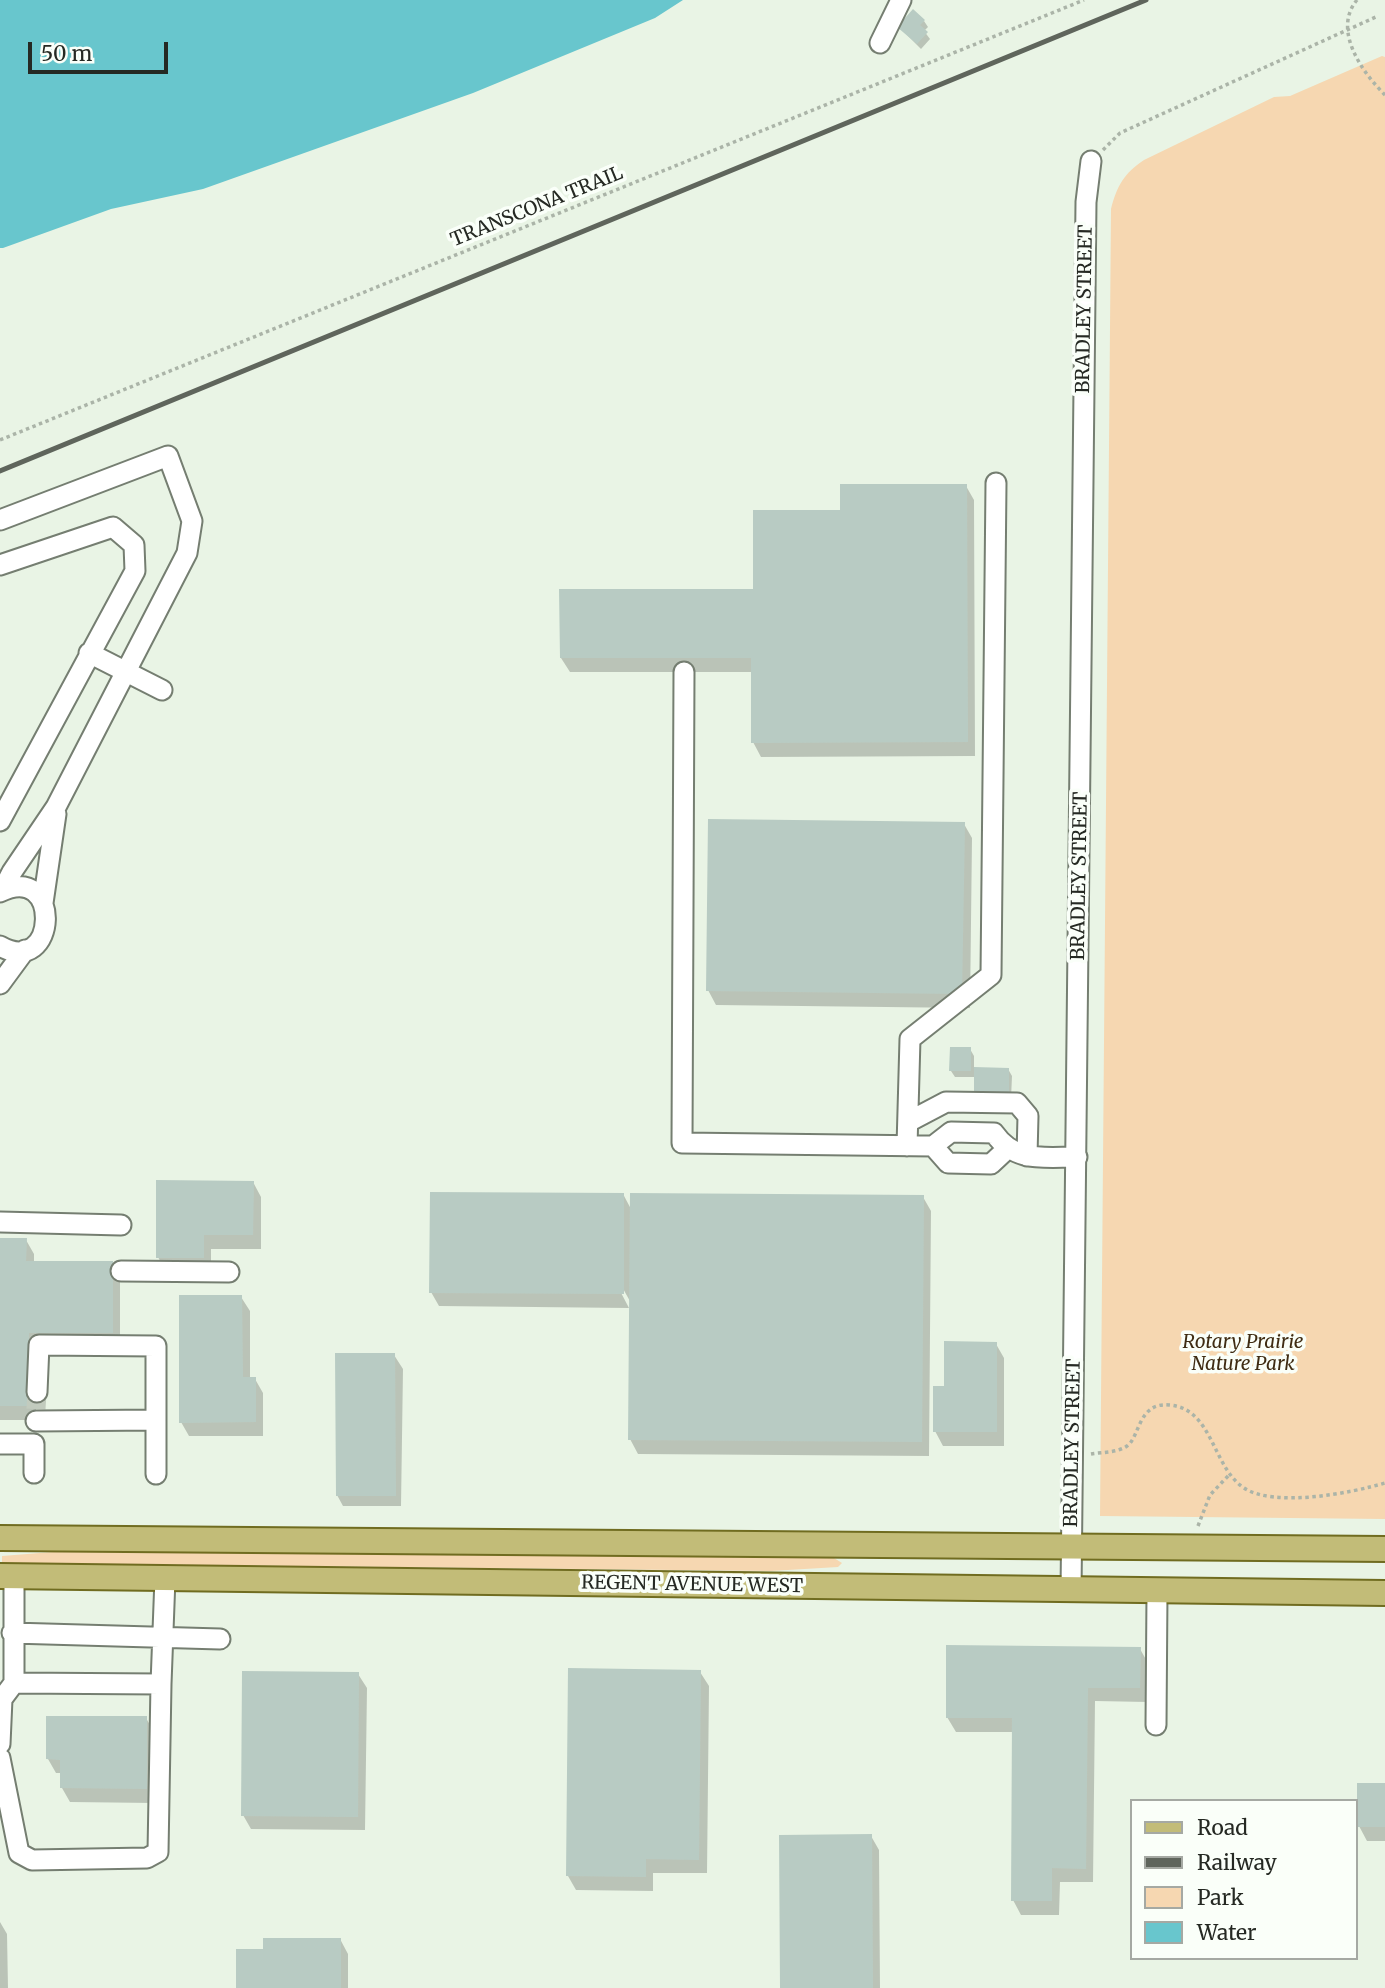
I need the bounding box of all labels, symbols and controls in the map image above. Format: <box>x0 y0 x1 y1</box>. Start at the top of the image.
scale bar <box>32 28 172 72</box>
text: 50 m <box>41 40 92 67</box>
street label: TRANSCONA TRAIL <box>448 162 626 252</box>
street label: BRADLEY STREET <box>1072 224 1098 394</box>
street label: BRADLEY STREET <box>1067 791 1093 961</box>
park label: Rotary Prairie Nature Park <box>1182 1332 1304 1376</box>
street label: BRADLEY STREET <box>1060 1358 1086 1528</box>
street label: REGENT AVENUE WEST <box>581 1572 803 1598</box>
legend <box>1130 1799 1357 1960</box>
text: Road <box>1197 1814 1248 1841</box>
text: Railway <box>1197 1849 1277 1876</box>
text: Park <box>1197 1884 1244 1911</box>
text: Water <box>1197 1919 1256 1946</box>

